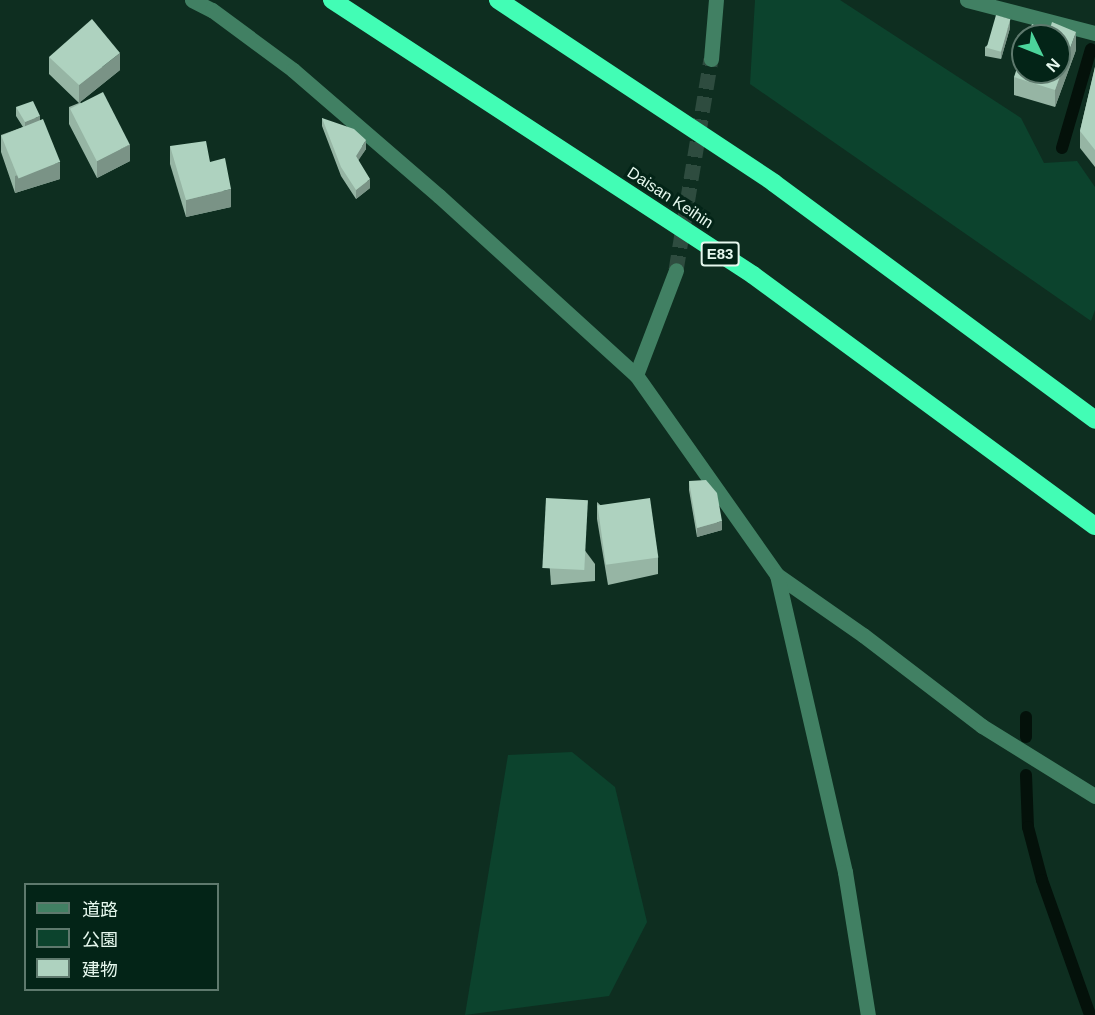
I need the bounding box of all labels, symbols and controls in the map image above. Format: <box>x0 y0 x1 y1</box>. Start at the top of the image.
north arrow <box>1011 24 1071 84</box>
text: N <box>1043 55 1063 75</box>
street label: Daisan Keihin <box>623 163 717 233</box>
road number: E83 <box>700 242 740 266</box>
legend <box>24 883 219 991</box>
text: 道路 <box>82 900 118 920</box>
text: 公園 <box>82 930 118 950</box>
text: 建物 <box>82 960 118 980</box>

